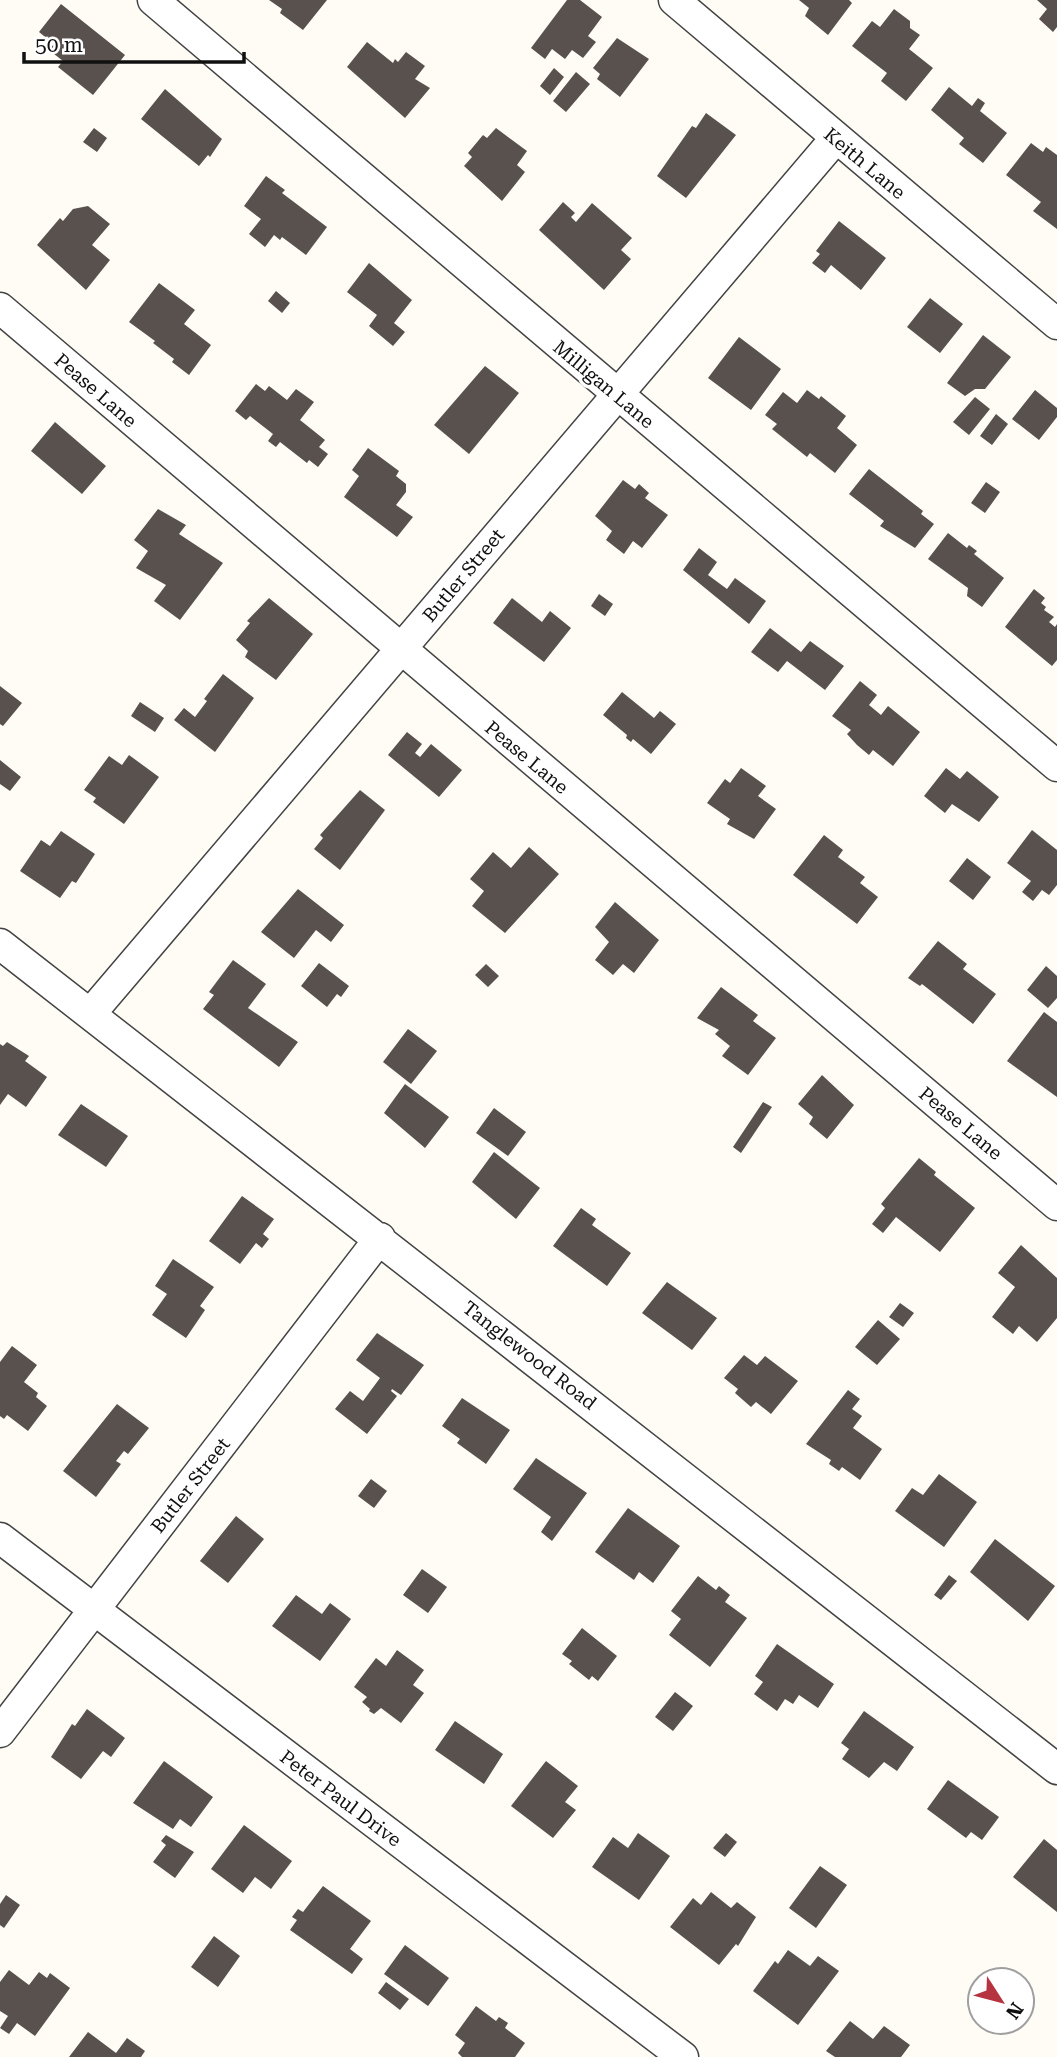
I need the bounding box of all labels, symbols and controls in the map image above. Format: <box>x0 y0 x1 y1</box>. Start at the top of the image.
scale bar <box>24 21 245 65</box>
text: 50 m <box>35 33 83 57</box>
street label: Keith Lane <box>819 123 910 204</box>
street label: Milligan Lane <box>548 335 659 433</box>
street label: Pease Lane <box>50 348 142 432</box>
street label: Butler Street <box>418 524 509 627</box>
street label: Pease Lane <box>480 716 573 799</box>
street label: Pease Lane <box>914 1082 1007 1165</box>
street label: Tanglewood Road <box>458 1296 601 1415</box>
street label: Butler Street <box>146 1433 235 1538</box>
street label: Peter Paul Drive <box>275 1745 406 1852</box>
north arrow <box>966 1966 1036 2036</box>
text: N <box>1001 1998 1028 2024</box>

